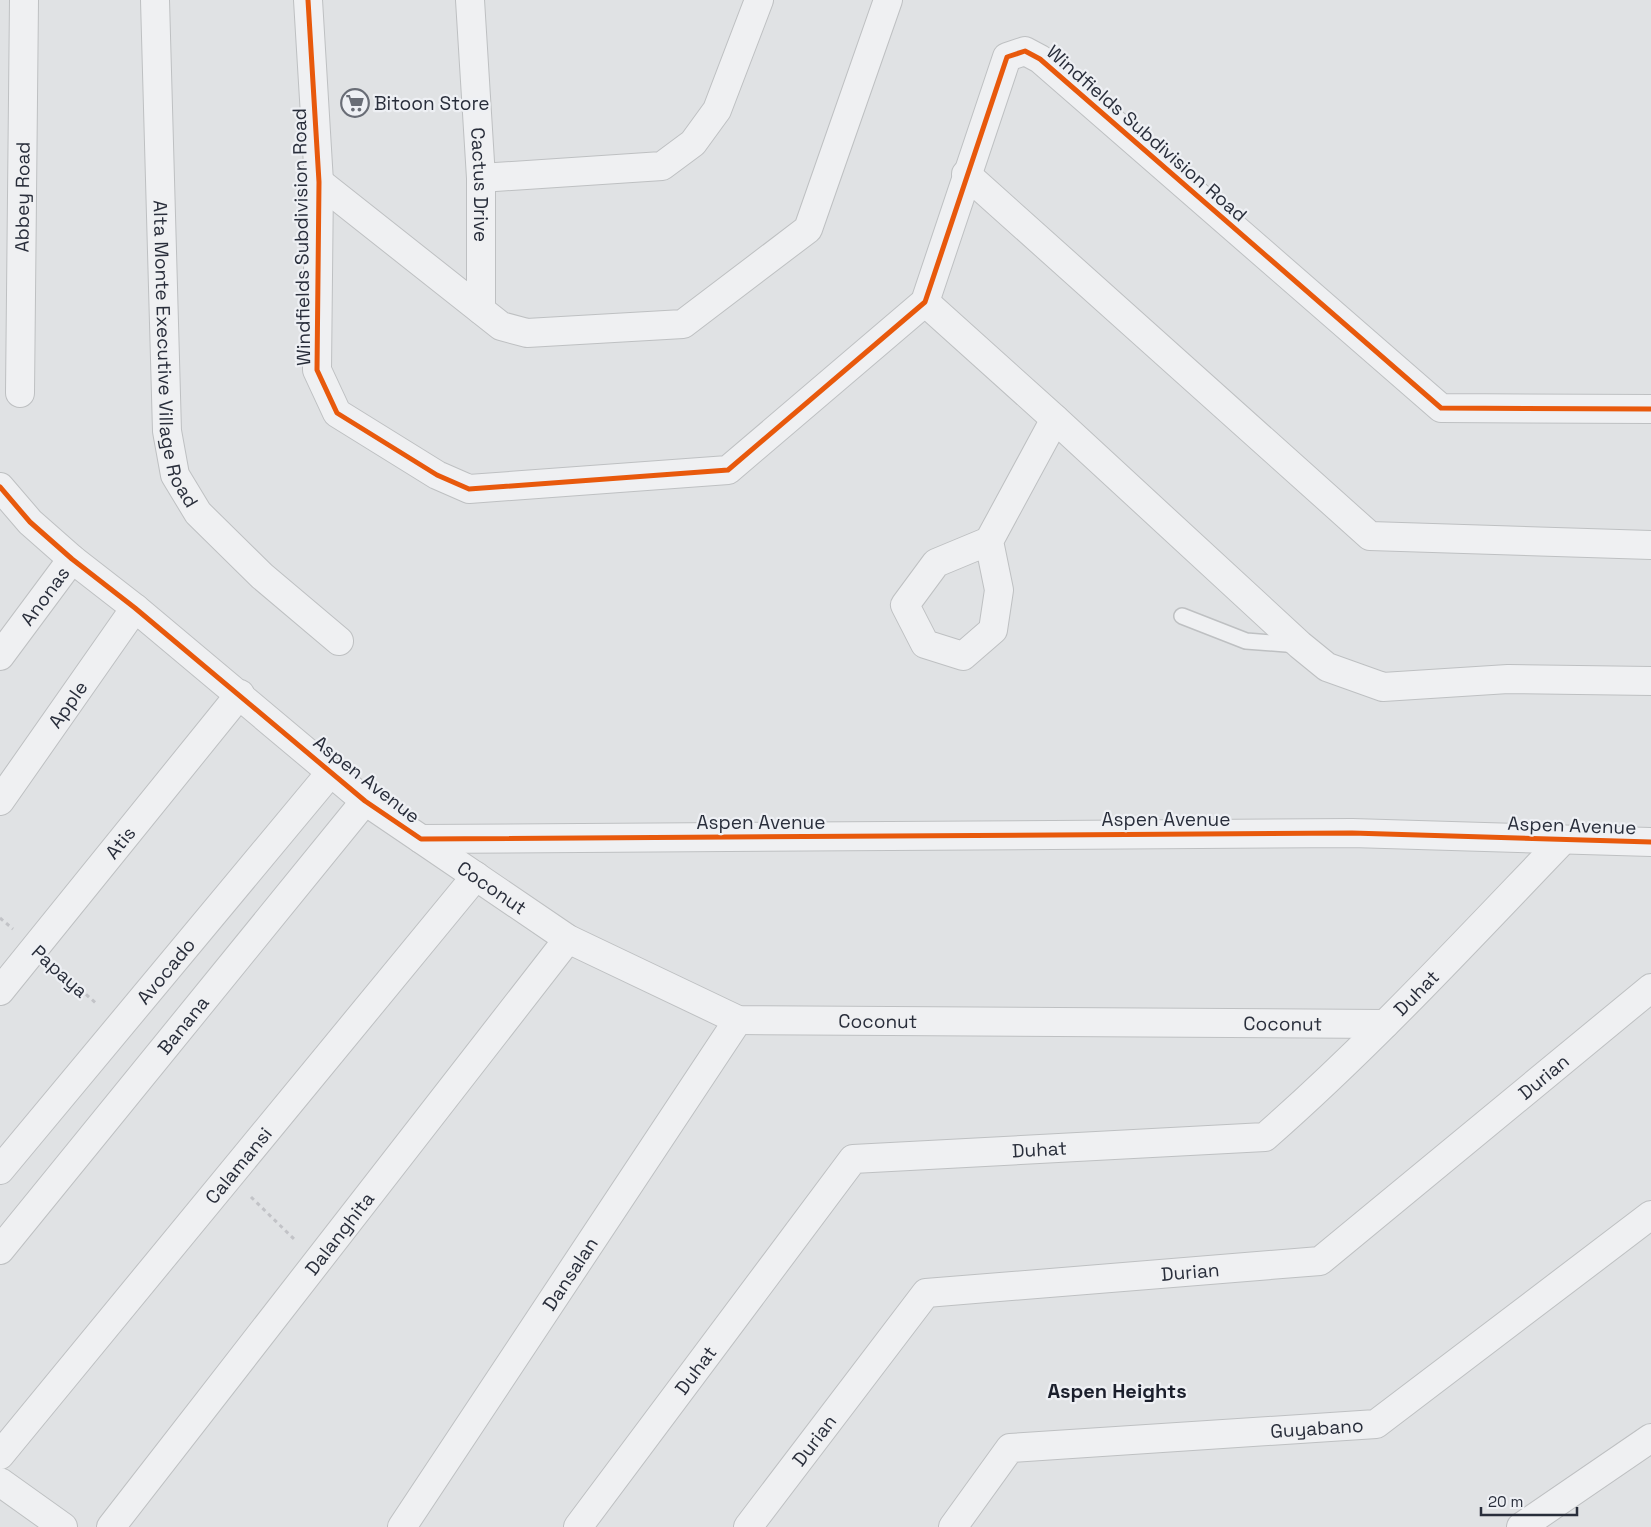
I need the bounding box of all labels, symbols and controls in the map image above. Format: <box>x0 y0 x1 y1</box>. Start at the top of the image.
street label: Windfields Subdivision Road <box>1041 39 1252 227</box>
supermarket icon: Bitoon Store <box>340 88 370 118</box>
place label: Bitoon Store <box>374 91 489 116</box>
street label: Windfields Subdivision Road <box>287 108 316 366</box>
street label: Cactus Drive <box>465 127 493 242</box>
street label: Abbey Road <box>9 141 36 253</box>
street label: Alta Monte Executive Village Road <box>148 200 204 512</box>
street label: Anonas <box>15 561 75 631</box>
street label: Apple <box>43 676 93 733</box>
street label: Aspen Avenue <box>308 730 425 829</box>
street label: Aspen Avenue <box>1102 807 1230 832</box>
street label: Aspen Avenue <box>697 810 825 835</box>
street label: Aspen Avenue <box>1507 811 1637 840</box>
street label: Atis <box>100 821 141 864</box>
street label: Coconut <box>452 855 532 920</box>
street label: Avocado <box>131 933 201 1010</box>
street label: Papaya <box>26 939 93 1003</box>
street label: Duhat <box>1388 965 1445 1021</box>
street label: Banana <box>152 991 215 1060</box>
street label: Coconut <box>838 1009 917 1034</box>
street label: Coconut <box>1243 1011 1322 1037</box>
street label: Durian <box>1513 1049 1574 1105</box>
street label: Calamansi <box>200 1122 278 1209</box>
street label: Duhat <box>1011 1136 1067 1163</box>
street label: Dalanghita <box>299 1187 380 1280</box>
street label: Dansalan <box>537 1232 604 1316</box>
street label: Durian <box>1160 1257 1220 1287</box>
street label: Duhat <box>669 1341 722 1400</box>
district label: Aspen Heights <box>1047 1378 1187 1404</box>
street label: Durian <box>787 1410 842 1471</box>
street label: Guyabano <box>1270 1413 1364 1444</box>
scale bar <box>1481 1484 1577 1516</box>
text: 20 m <box>1488 1492 1523 1511</box>

